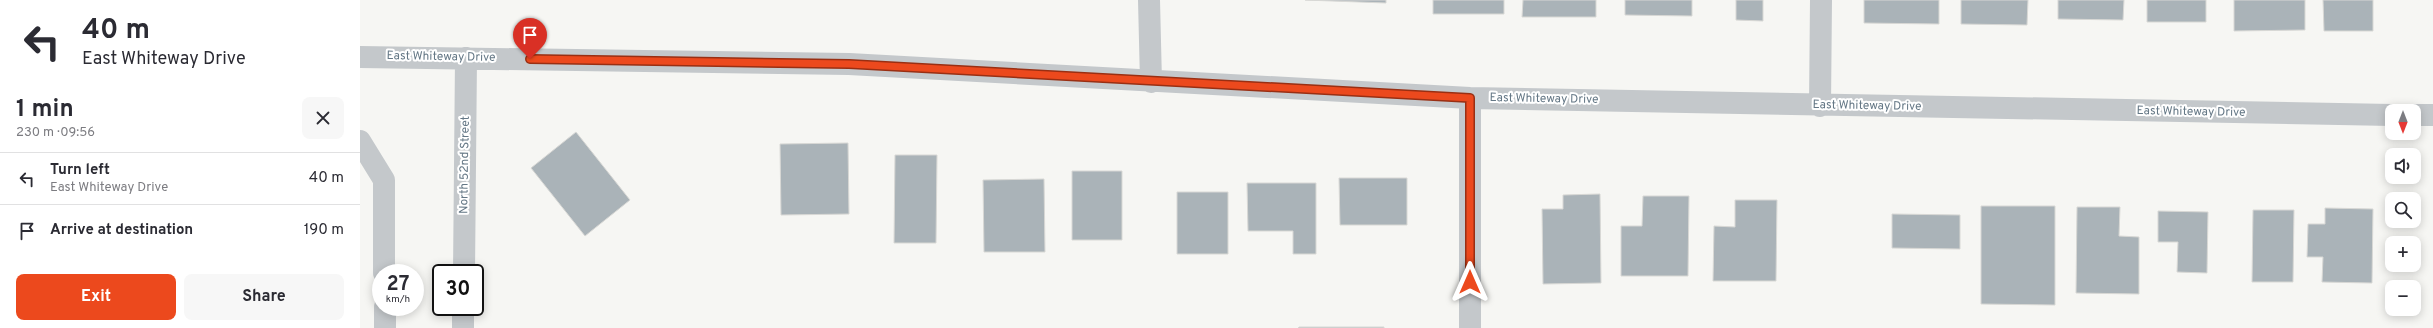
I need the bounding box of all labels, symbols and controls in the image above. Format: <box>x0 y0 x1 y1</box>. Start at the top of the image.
text: 40 m <box>82 13 150 49</box>
icon: left <box>16 16 68 68</box>
pin <box>513 18 547 59</box>
icon: arrive <box>519 24 541 46</box>
text: East Whiteway Drive <box>82 48 246 71</box>
street label: East Whiteway Drive <box>386 48 496 66</box>
street label: East Whiteway Drive <box>1489 90 1599 108</box>
text: 1 min <box>16 95 74 125</box>
button: close <box>302 97 344 139</box>
street label: East Whiteway Drive <box>1812 97 1922 115</box>
street label: East Whiteway Drive <box>2136 103 2246 121</box>
north arrow <box>2385 104 2421 140</box>
map controls <box>2385 104 2421 316</box>
street label: North 52nd Street <box>456 116 474 214</box>
text: 230 m · 09:56 <box>16 125 95 141</box>
button: sound <box>2385 148 2421 184</box>
text: Turn left <box>50 161 110 180</box>
icon: left <box>16 168 38 190</box>
text: 40 m <box>309 169 344 188</box>
text: East Whiteway Drive <box>50 180 168 196</box>
button: search <box>2385 192 2421 228</box>
icon: arrive <box>16 220 38 242</box>
text: Arrive at destination <box>50 221 193 240</box>
text: 190 m <box>304 221 344 240</box>
button: + <box>2385 236 2421 272</box>
position arrow <box>1449 261 1491 303</box>
speed limit sign: 30 <box>432 264 484 316</box>
text: 27 <box>387 272 409 298</box>
button: Exit <box>16 274 176 320</box>
button: Share <box>184 274 344 320</box>
button: − <box>2385 280 2421 316</box>
text: km/h <box>386 293 410 306</box>

